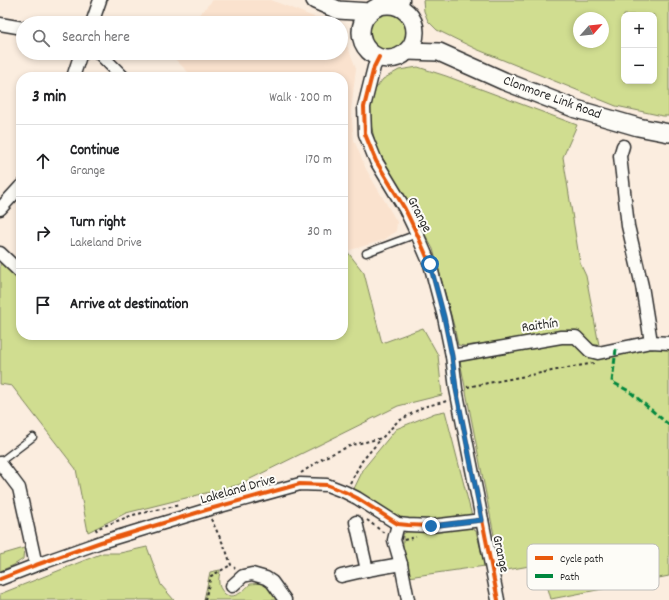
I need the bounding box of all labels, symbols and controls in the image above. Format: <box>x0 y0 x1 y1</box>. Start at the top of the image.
north arrow <box>573 12 609 48</box>
map controls <box>621 12 657 84</box>
button: + <box>621 12 657 48</box>
search box <box>16 16 348 60</box>
icon: search <box>30 27 52 49</box>
text: Search here <box>62 27 130 49</box>
button: − <box>621 48 657 84</box>
street label: Clonmore Link Road <box>500 71 604 125</box>
text: 3 min <box>32 86 66 110</box>
text: Walk · 200 m <box>269 89 332 108</box>
text: Continue <box>70 140 119 162</box>
icon: ahead <box>32 150 54 172</box>
text: 170 m <box>305 151 332 170</box>
text: Grange <box>70 162 105 181</box>
street label: Grange <box>402 194 436 236</box>
text: Turn right <box>70 212 126 234</box>
icon: right <box>32 222 54 244</box>
text: 30 m <box>307 223 332 242</box>
text: Lakeland Drive <box>70 234 142 253</box>
route start <box>421 255 439 273</box>
icon: arrive <box>32 294 54 316</box>
text: Arrive at destination <box>70 294 188 316</box>
street label: Raithín <box>520 314 560 338</box>
street label: Lakeland Drive <box>198 470 278 510</box>
route end <box>422 517 440 535</box>
street label: Grange <box>486 534 514 574</box>
legend <box>527 544 659 590</box>
text: Cycle path <box>560 552 604 568</box>
text: Path <box>560 570 579 586</box>

